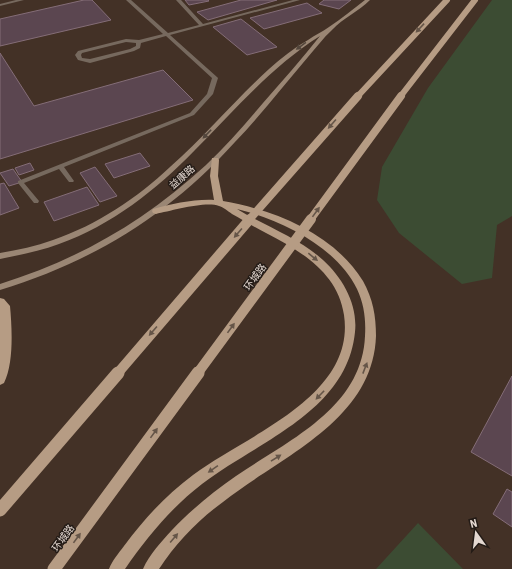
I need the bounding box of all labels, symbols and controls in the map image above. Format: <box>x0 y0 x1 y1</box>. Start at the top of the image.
one-way arrow <box>415 23 425 33</box>
one-way arrow <box>296 42 307 50</box>
one-way arrow <box>328 119 337 129</box>
one-way arrow <box>202 129 212 139</box>
street label: 益康路 <box>167 163 197 191</box>
one-way arrow <box>312 207 320 218</box>
one-way arrow <box>233 227 242 238</box>
one-way arrow <box>308 253 319 262</box>
street label: 环城路 <box>242 262 268 292</box>
one-way arrow <box>227 323 235 334</box>
one-way arrow <box>148 326 157 337</box>
one-way arrow <box>363 361 369 373</box>
one-way arrow <box>315 390 325 400</box>
one-way arrow <box>150 428 158 438</box>
one-way arrow <box>271 454 281 462</box>
one-way arrow <box>208 465 218 473</box>
north arrow <box>456 513 496 553</box>
text: N <box>469 517 479 531</box>
street label: 环城路 <box>50 523 76 553</box>
one-way arrow <box>73 532 81 543</box>
one-way arrow <box>169 533 178 543</box>

